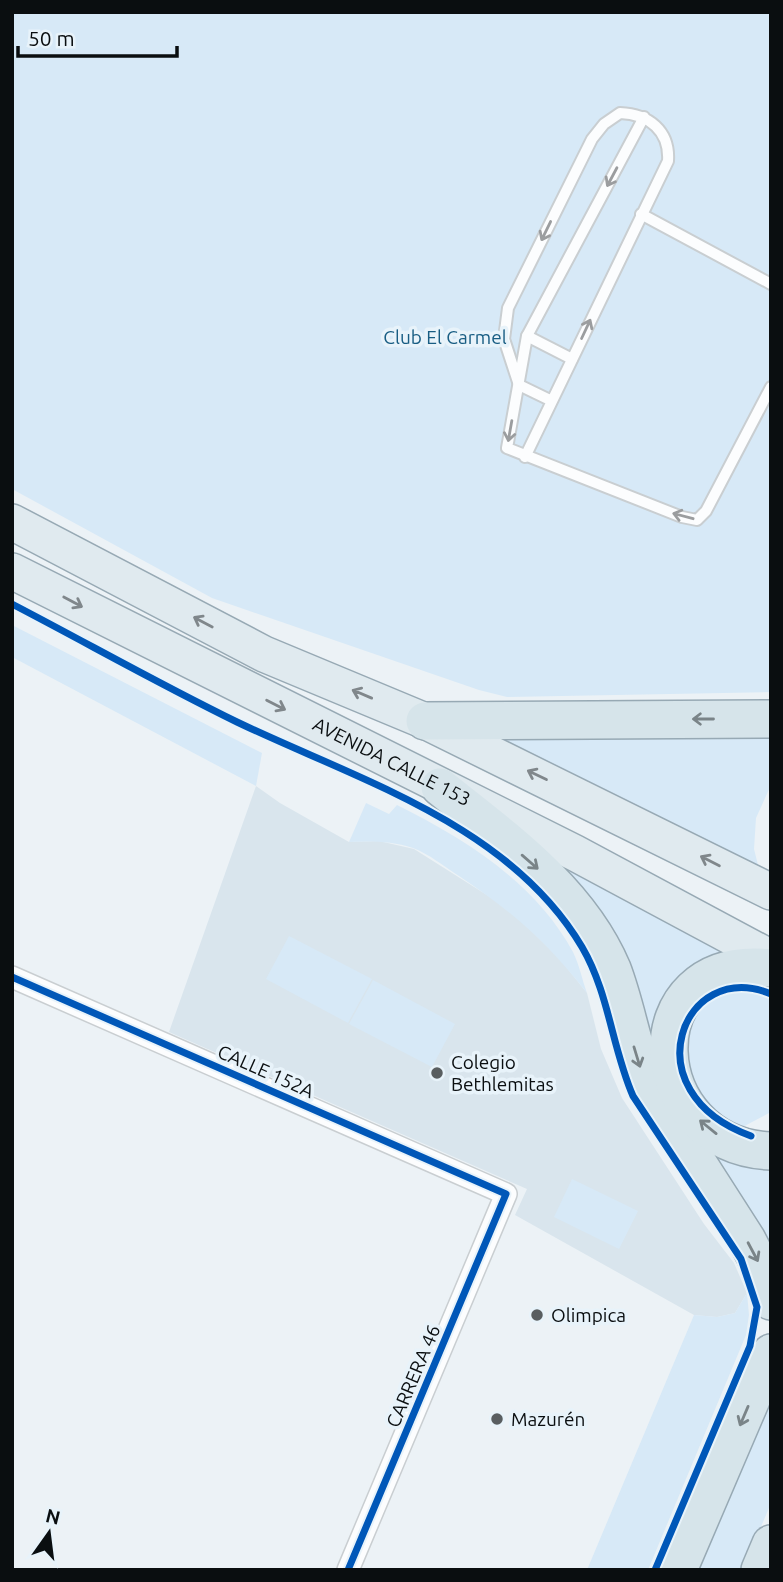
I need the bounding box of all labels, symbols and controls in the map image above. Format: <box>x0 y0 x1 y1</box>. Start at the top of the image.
scale bar <box>18 14 177 58</box>
text: 50 m <box>28 26 75 50</box>
one-way arrow <box>605 166 618 187</box>
one-way arrow <box>539 220 553 241</box>
one-way arrow <box>580 319 594 340</box>
park label: Club El Carmel <box>383 326 507 348</box>
one-way arrow <box>503 419 517 442</box>
one-way arrow <box>672 509 694 522</box>
one-way arrow <box>62 596 83 610</box>
one-way arrow <box>194 615 214 629</box>
one-way arrow <box>352 687 373 700</box>
one-way arrow <box>265 699 286 713</box>
one-way arrow <box>691 712 714 726</box>
street label: AVENIDA CALLE 153 <box>309 713 474 810</box>
one-way arrow <box>527 768 548 781</box>
one-way arrow <box>521 854 539 870</box>
one-way arrow <box>700 854 721 868</box>
street label: CALLE 152A <box>214 1040 318 1102</box>
one-way arrow <box>632 1046 645 1068</box>
place label: Colegio Bethlemitas <box>451 1051 554 1095</box>
marker: Colegio Bethlemitas <box>429 1065 445 1081</box>
one-way arrow <box>700 1119 718 1135</box>
one-way arrow <box>747 1241 761 1261</box>
place label: Olimpica <box>551 1304 626 1326</box>
marker: Olimpica <box>529 1307 545 1323</box>
street label: CARRERA 46 <box>382 1321 444 1431</box>
one-way arrow <box>737 1405 750 1426</box>
place label: Mazurén <box>511 1408 585 1430</box>
marker: Mazurén <box>489 1411 505 1427</box>
north arrow <box>14 1498 84 1568</box>
text: N <box>44 1504 63 1529</box>

